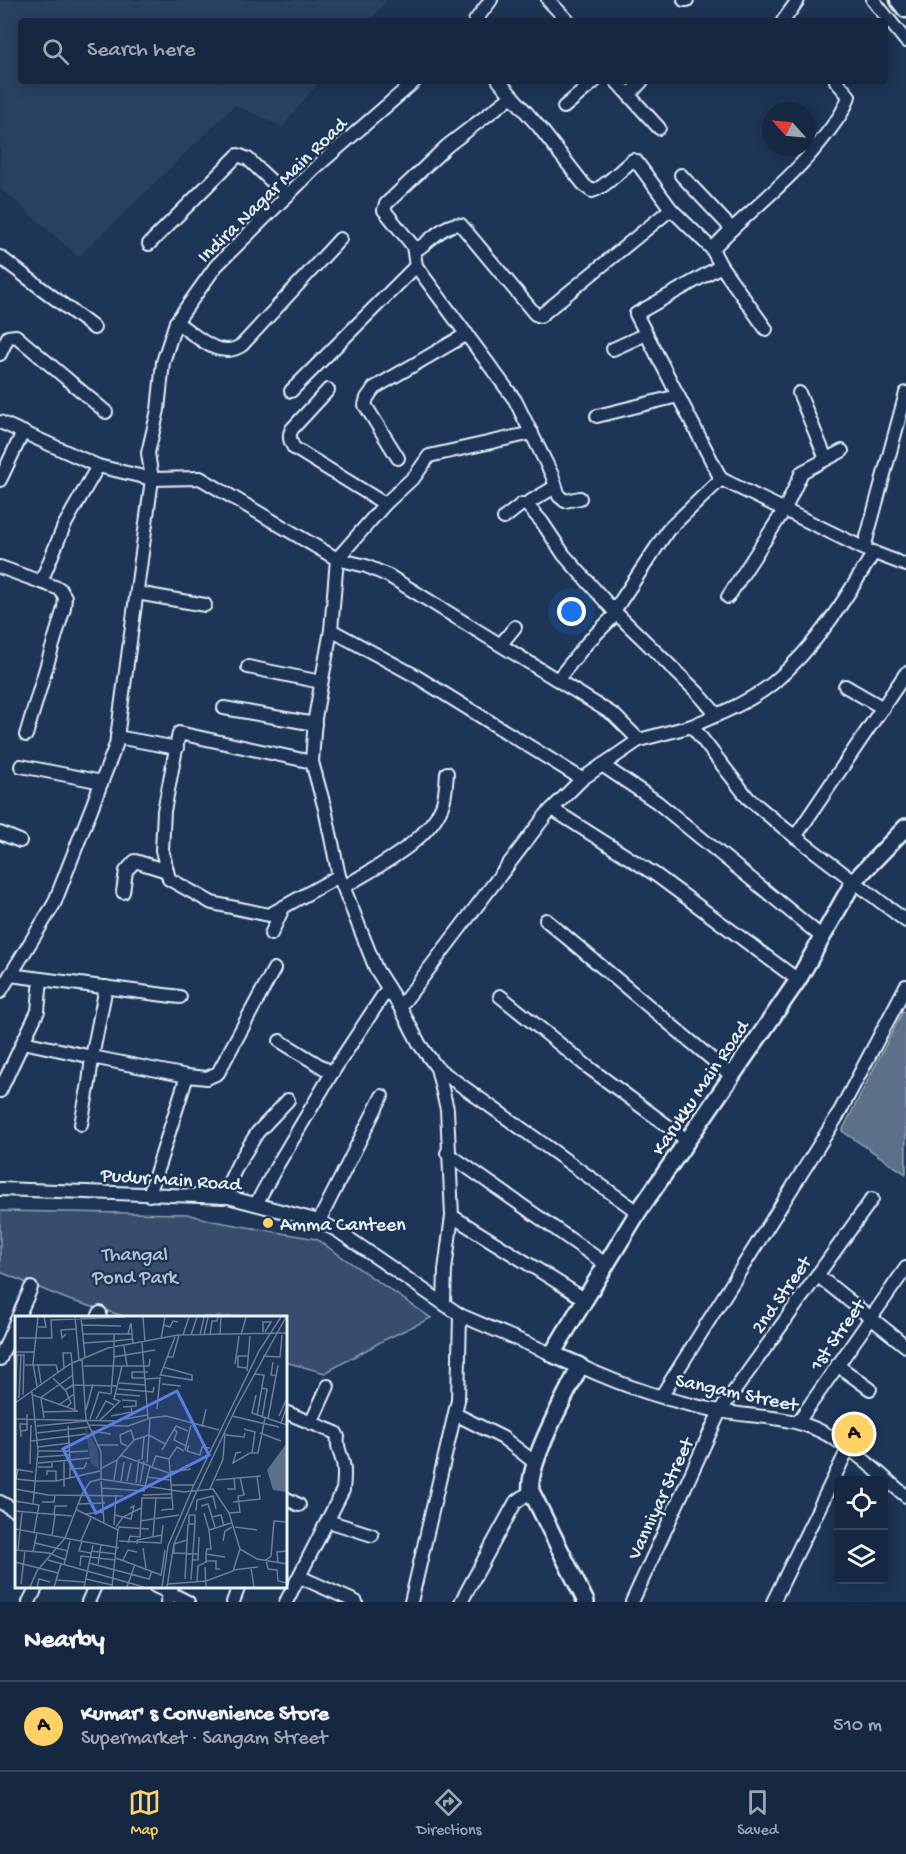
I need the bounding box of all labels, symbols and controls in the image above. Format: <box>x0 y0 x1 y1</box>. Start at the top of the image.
search box <box>18 18 888 84</box>
icon: search <box>39 35 72 68</box>
text: Search here <box>87 38 195 64</box>
north arrow <box>762 102 816 156</box>
street label: Indira Nagar Main Road <box>194 113 355 269</box>
your location <box>557 597 586 626</box>
street label: Karukku Main Road <box>648 1015 757 1161</box>
street label: Pudur Main Road <box>99 1165 244 1198</box>
place label: Amma Canteen <box>280 1215 406 1238</box>
marker: Amma Canteen <box>261 1216 275 1230</box>
park label: Thangal Pond Park <box>91 1245 180 1291</box>
street label: 2nd Street <box>748 1251 819 1339</box>
street label: 1st Street <box>805 1294 873 1377</box>
inset map <box>15 1316 286 1587</box>
street label: Sangam Street <box>673 1370 801 1419</box>
pin: A <box>834 1412 874 1456</box>
street label: Vanniyar Street <box>624 1433 701 1565</box>
map controls <box>834 1476 888 1584</box>
button: locate <box>834 1476 888 1530</box>
button: layers <box>834 1530 888 1584</box>
text: Nearby <box>24 1626 105 1657</box>
text: Kumar' s Convenience Store <box>81 1702 329 1728</box>
text: A <box>38 1715 49 1738</box>
text: 510 m <box>833 1715 882 1738</box>
text: Supermarket · Sangam Street <box>81 1728 327 1751</box>
tab: Map <box>128 1786 161 1841</box>
tab: Directions <box>416 1786 482 1841</box>
tab: Saved <box>737 1786 778 1841</box>

